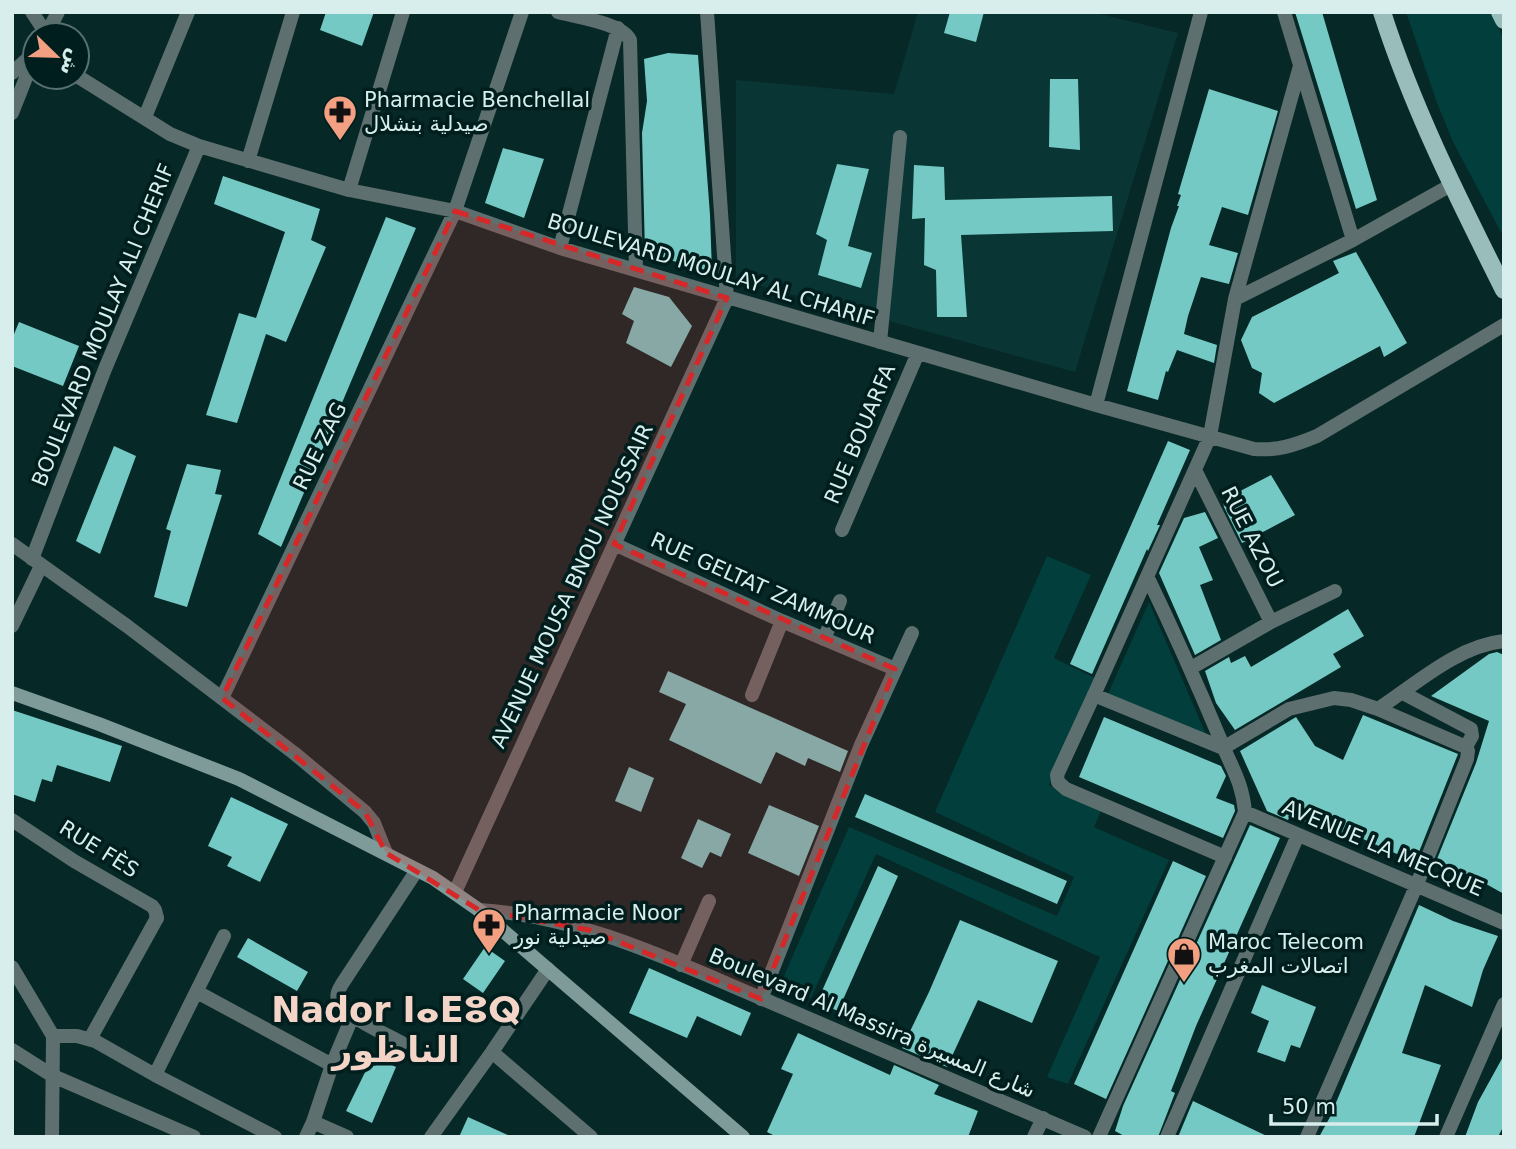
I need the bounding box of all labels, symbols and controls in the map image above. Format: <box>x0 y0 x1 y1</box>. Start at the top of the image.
north arrow <box>21 21 91 91</box>
text: ش <box>55 46 87 79</box>
place label: Pharmacie Benchellal صيدلية بنشلال <box>364 88 590 136</box>
pharmacy icon: Pharmacie Benchellal صيدلية بنشلال <box>321 93 359 142</box>
street label: BOULEVARD MOULAY ALI CHERIF <box>27 160 179 490</box>
street label: BOULEVARD MOULAY AL CHARIF <box>545 209 877 331</box>
street label: RUE BOUARFA <box>820 360 900 507</box>
street label: RUE ZAG <box>288 398 352 494</box>
street label: AVENUE MOUSA BNOU NOUSSAIR <box>486 420 658 752</box>
street label: RUE AZOU <box>1216 482 1288 592</box>
street label: RUE GELTAT ZAMMOUR <box>647 528 879 648</box>
street label: AVENUE LA MECQUE <box>1279 795 1487 901</box>
street label: RUE FÈS <box>55 815 143 883</box>
place label: Pharmacie Noor صيدلية نور <box>513 901 682 949</box>
pharmacy icon: Pharmacie Noor صيدلية نور <box>470 906 508 955</box>
place label: Maroc Telecom اتصالات المغرب <box>1208 930 1364 978</box>
shop icon: Maroc Telecom اتصالات المغرب <box>1165 935 1203 984</box>
street label: Boulevard Al Massira شارع المسيرة <box>705 943 1039 1103</box>
district label: Nador ⵏⴰⴹⵓⵕ الناظور <box>271 990 521 1071</box>
scale bar <box>1271 1082 1437 1126</box>
text: 50 m <box>1282 1095 1336 1119</box>

